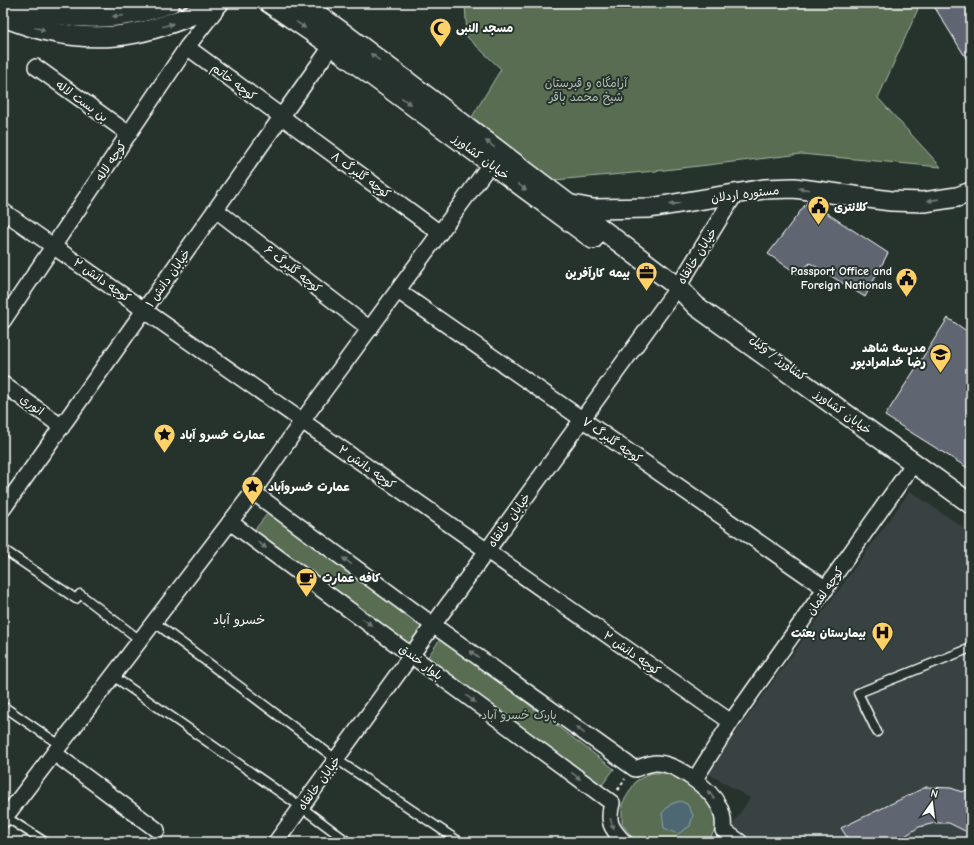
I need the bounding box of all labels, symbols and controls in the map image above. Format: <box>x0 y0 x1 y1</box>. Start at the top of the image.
one-way arrow <box>112 13 124 19</box>
mosque icon: مسجد النبی <box>428 15 454 48</box>
one-way arrow <box>296 21 306 29</box>
place label: مسجد النبی <box>456 21 513 36</box>
one-way arrow <box>162 22 174 28</box>
one-way arrow <box>34 26 46 32</box>
one-way arrow <box>369 53 380 61</box>
street label: کوچه خاتم <box>208 61 259 105</box>
park label: آرامگاه و قبرستان شیخ محمد باقر <box>545 76 628 106</box>
street label: بن بست لاله <box>53 77 111 125</box>
one-way arrow <box>401 97 412 105</box>
street label: خیابان کشاورز <box>449 131 512 183</box>
street label: کوچه لاله <box>93 138 129 184</box>
one-way arrow <box>484 139 495 148</box>
street label: کوچه گلبرگ ۸ <box>328 149 393 202</box>
one-way arrow <box>517 183 528 191</box>
street label: مستوره اردلان <box>710 183 780 205</box>
one-way arrow <box>798 186 810 193</box>
public building icon: کلانتری <box>805 194 831 227</box>
one-way arrow <box>927 197 939 203</box>
place label: کلانتری <box>834 200 868 214</box>
one-way arrow <box>669 201 681 207</box>
street label: خیابان خانقاه <box>674 225 721 287</box>
street label: کوچه گلبرگ ۶ <box>261 242 324 296</box>
street label: خیابان دانش ۱ <box>143 246 194 310</box>
street label: کوچه دانش ۲ <box>71 255 133 305</box>
office icon: بیمه کارآفرین <box>633 260 659 293</box>
place label: Passport Office and Foreign Nationals <box>791 264 892 292</box>
public building icon: Passport Office and Foreign Nationals <box>894 265 920 298</box>
place label: بیمه کارآفرین <box>565 266 630 280</box>
street label: کشاورز / وکیل <box>746 332 809 385</box>
place label: مدرسه شاهد رضا خدامرادپور <box>851 341 926 370</box>
school or university icon: مدرسه شاهد رضا خدامرادپور <box>928 342 954 375</box>
street label: خیابان کشاورز <box>811 386 874 438</box>
street label: انوری <box>17 392 47 418</box>
street label: کوچه گلبرگ ۷ <box>579 414 645 467</box>
place icon: عمارت خسرو آباد <box>152 422 178 455</box>
place label: عمارت خسرو آباد <box>180 428 266 442</box>
street label: کوچه دانش ۲ <box>336 442 398 492</box>
place icon: عمارت خسروآباد <box>240 474 266 507</box>
place label: عمارت خسروآباد <box>268 480 350 494</box>
street label: خیابان خانقاه <box>485 490 534 550</box>
one-way arrow <box>257 541 267 549</box>
one-way arrow <box>341 557 352 565</box>
street label: کوچه لقمان <box>803 564 847 618</box>
cafe icon: کافه عمارت <box>294 565 320 598</box>
place label: کافه عمارت <box>322 571 381 585</box>
district label: خسرو آباد <box>213 612 265 628</box>
one-way arrow <box>361 618 372 626</box>
hospital icon: بیمارستان بعثت <box>869 620 895 653</box>
place label: بیمارستان بعثت <box>791 626 866 640</box>
street label: کوچه دانش ۲ <box>601 628 663 678</box>
street label: بلوار خندق <box>396 641 446 684</box>
one-way arrow <box>469 650 480 658</box>
one-way arrow <box>466 695 477 703</box>
park label: پارک خسرو آباد <box>481 708 557 723</box>
one-way arrow <box>575 726 586 734</box>
street label: خیابان خانقاه <box>295 753 344 813</box>
one-way arrow <box>570 772 581 781</box>
north arrow <box>912 783 952 823</box>
text: N <box>929 787 939 801</box>
one-way arrow <box>706 789 715 800</box>
one-way arrow <box>609 819 615 831</box>

